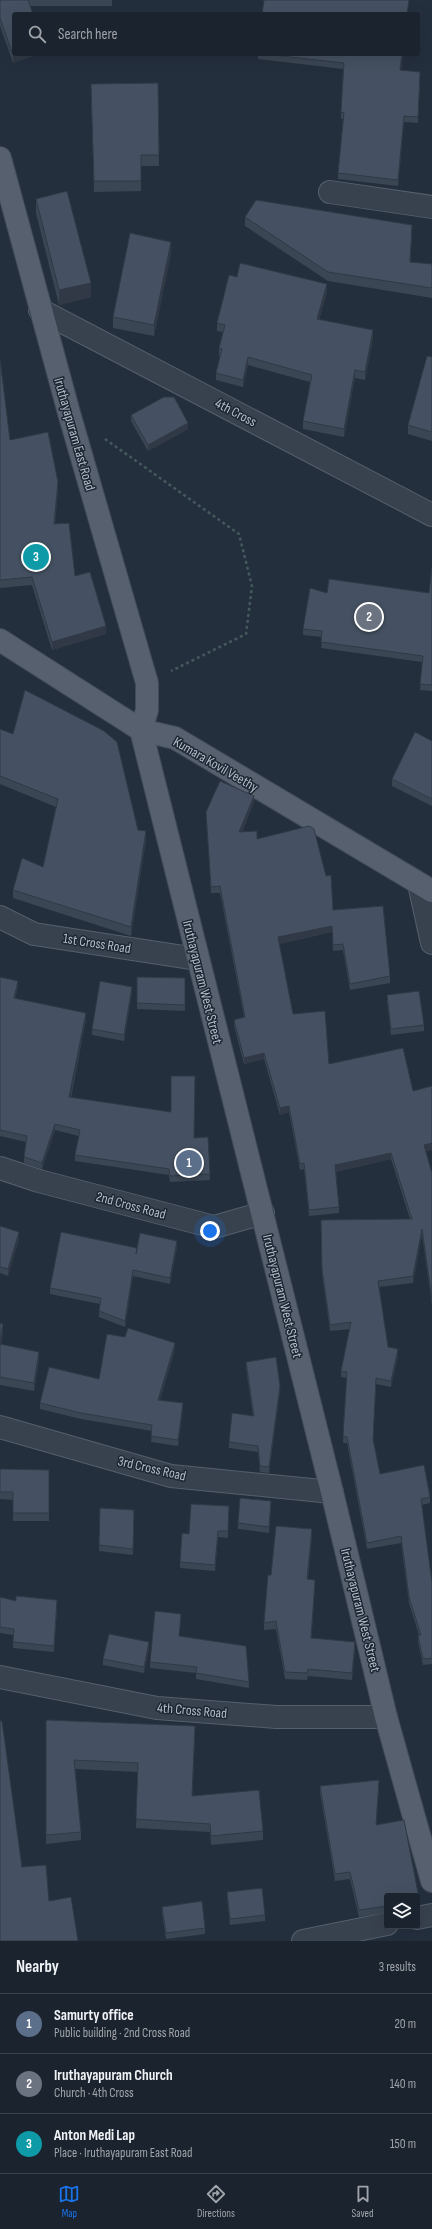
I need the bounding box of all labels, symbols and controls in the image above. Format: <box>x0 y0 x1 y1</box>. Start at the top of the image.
search box <box>12 12 420 56</box>
icon: search <box>26 23 48 45</box>
text: Search here <box>58 25 118 44</box>
street label: Iruthayapuram East Road <box>50 376 99 493</box>
street label: 4th Cross <box>212 394 259 430</box>
pin: 3 <box>23 542 49 572</box>
pin: 2 <box>356 602 382 632</box>
street label: Kumara Kovil Veethy <box>170 733 262 796</box>
street label: Iruthayapuram West Street <box>179 919 226 1046</box>
street label: 1st Cross Road <box>62 930 132 957</box>
pin: 1 <box>176 1148 202 1178</box>
street label: 2nd Cross Road <box>94 1188 168 1223</box>
your location <box>200 1221 220 1241</box>
street label: Iruthayapuram West Street <box>259 1233 306 1360</box>
street label: 3rd Cross Road <box>116 1452 188 1485</box>
street label: Iruthayapuram West Street <box>337 1547 384 1674</box>
street label: 4th Cross Road <box>156 1699 228 1722</box>
map controls <box>384 1893 420 1929</box>
button: layers <box>384 1893 420 1929</box>
text: Nearby <box>16 1957 59 1977</box>
text: 3 results <box>379 1959 416 1975</box>
text: Samurty office <box>54 2006 134 2025</box>
text: 1 <box>26 2016 32 2032</box>
text: 20 m <box>394 2016 416 2032</box>
text: Public building · 2nd Cross Road <box>54 2025 190 2041</box>
text: Iruthayapuram Church <box>54 2066 173 2085</box>
text: 2 <box>26 2076 32 2092</box>
text: 140 m <box>390 2076 416 2092</box>
text: Church · 4th Cross <box>54 2085 134 2101</box>
text: Anton Medi Lap <box>54 2126 135 2145</box>
text: 3 <box>26 2136 32 2152</box>
text: 150 m <box>390 2136 416 2152</box>
text: Place · Iruthayapuram East Road <box>54 2145 192 2161</box>
tab: Map <box>58 2183 80 2220</box>
tab: Directions <box>197 2183 235 2220</box>
tab: Saved <box>352 2183 374 2220</box>

